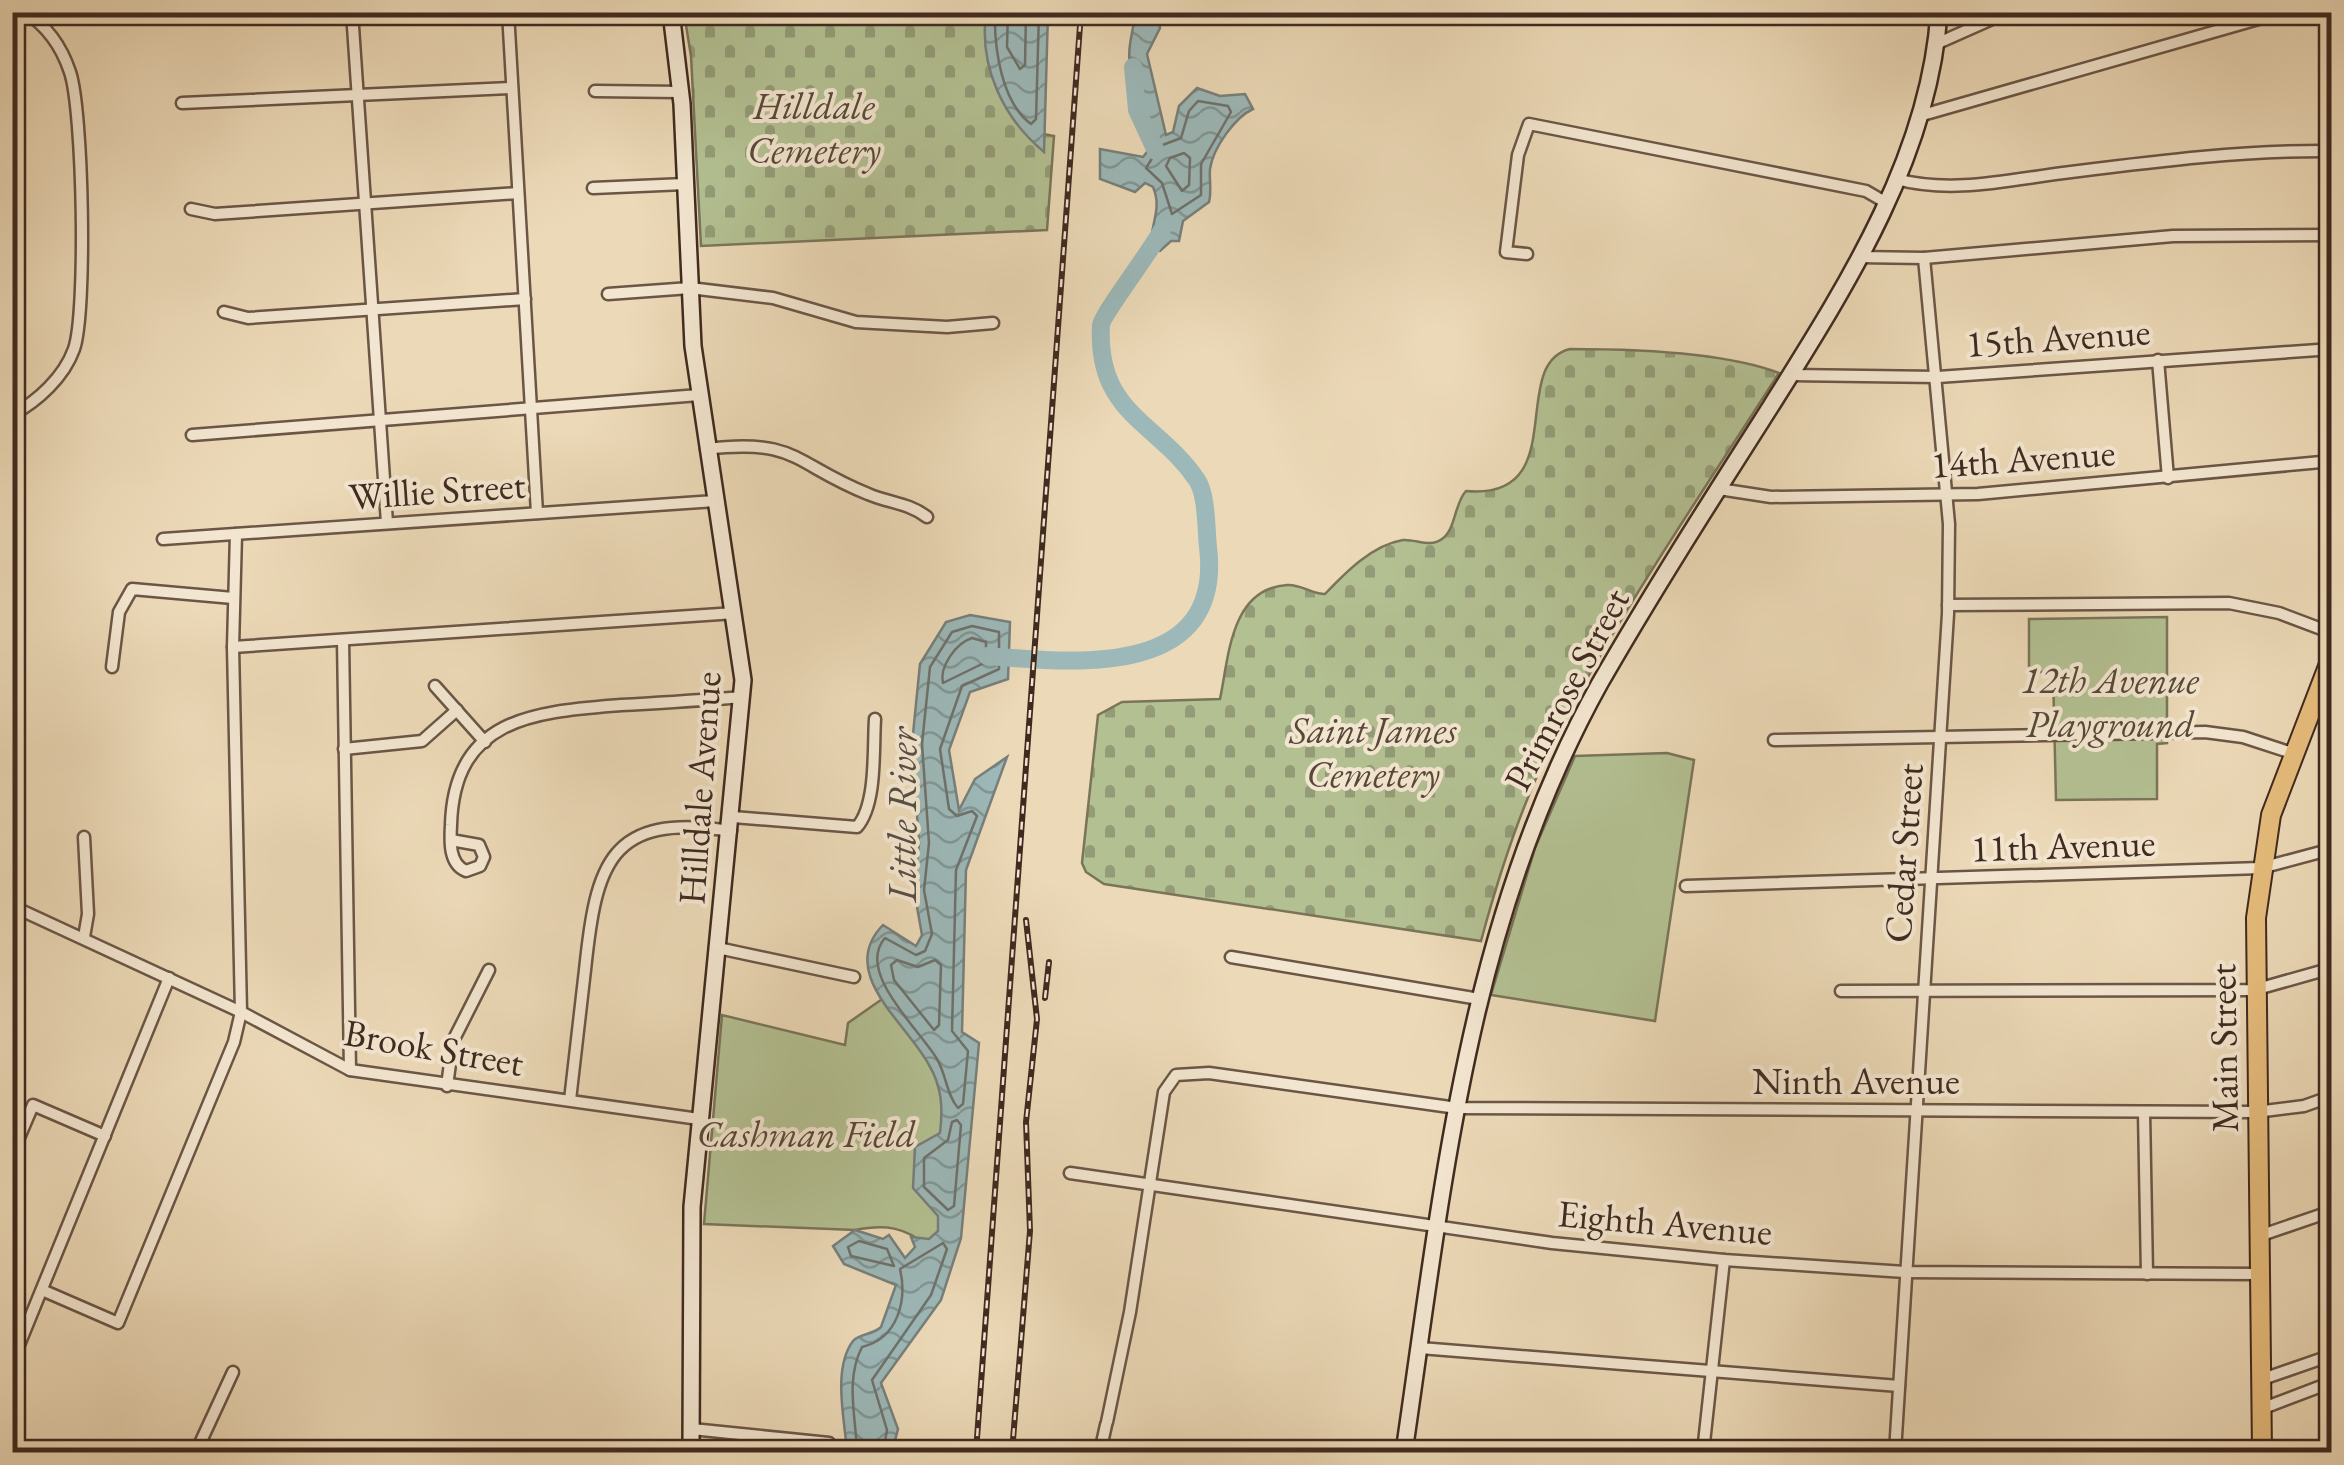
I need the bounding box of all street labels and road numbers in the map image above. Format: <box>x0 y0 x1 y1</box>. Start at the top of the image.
street label: 15th Avenue <box>1964 306 2152 368</box>
street label: 14th Avenue <box>1929 427 2117 489</box>
street label: Willie Street <box>347 459 527 521</box>
street label: Primrose Street <box>1492 579 1640 799</box>
street label: Hilldale Avenue <box>666 670 732 906</box>
street label: Cedar Street <box>1872 762 1934 944</box>
street label: 11th Avenue <box>1970 817 2156 873</box>
street label: Main Street <box>2197 963 2249 1133</box>
street label: Brook Street <box>341 1007 527 1087</box>
street label: Ninth Avenue <box>1752 1056 1960 1105</box>
street label: Eighth Avenue <box>1556 1188 1774 1256</box>

